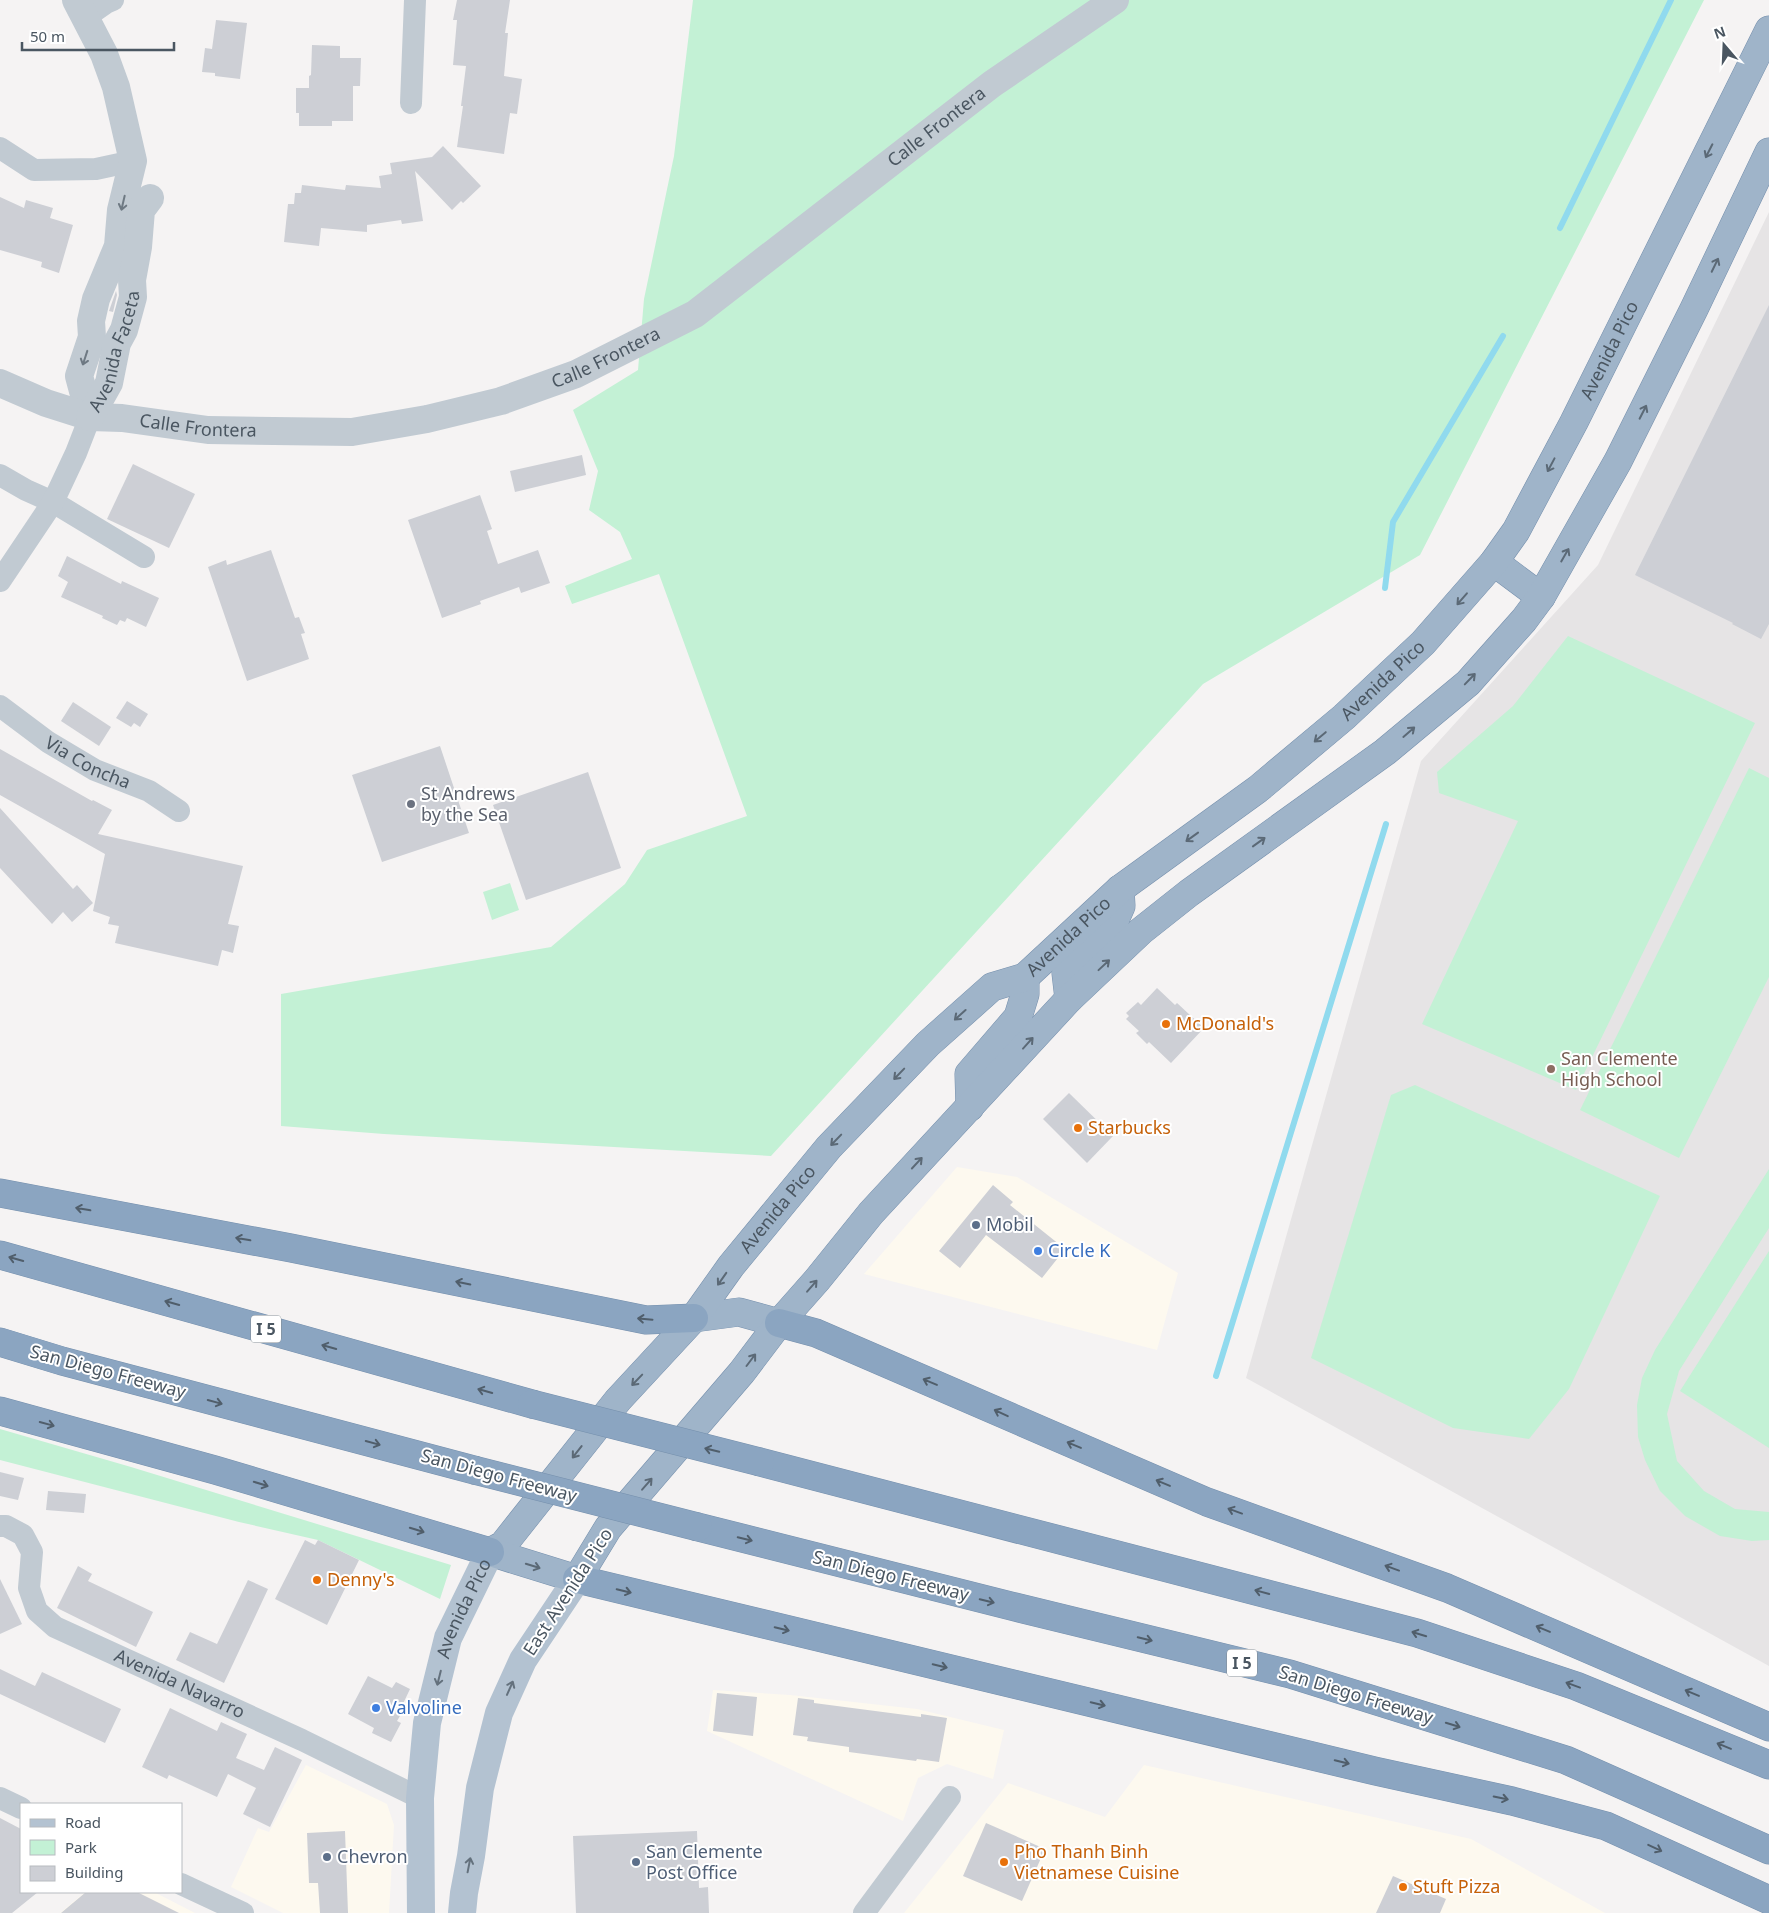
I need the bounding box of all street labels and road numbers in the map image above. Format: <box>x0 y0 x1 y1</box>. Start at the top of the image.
street label: Calle Frontera <box>882 81 990 172</box>
street label: Avenida Faceta <box>82 290 144 416</box>
street label: Avenida Pico <box>1574 297 1643 404</box>
street label: Calle Frontera <box>548 321 664 393</box>
street label: Calle Frontera <box>138 408 257 442</box>
street label: Avenida Pico <box>1335 634 1430 725</box>
street label: Via Concha <box>41 730 134 794</box>
street label: Avenida Pico <box>1020 891 1115 981</box>
street label: Avenida Pico <box>734 1159 820 1258</box>
road number: I 5 <box>251 1316 281 1342</box>
street label: San Diego Freeway <box>28 1339 189 1404</box>
street label: San Diego Freeway <box>419 1443 580 1508</box>
street label: East Avenida Pico <box>517 1523 617 1660</box>
street label: San Diego Freeway <box>811 1544 973 1606</box>
street label: Avenida Pico <box>430 1554 496 1661</box>
street label: Avenida Navarro <box>111 1643 249 1723</box>
road number: I 5 <box>1227 1650 1257 1676</box>
street label: San Diego Freeway <box>1276 1659 1437 1729</box>

